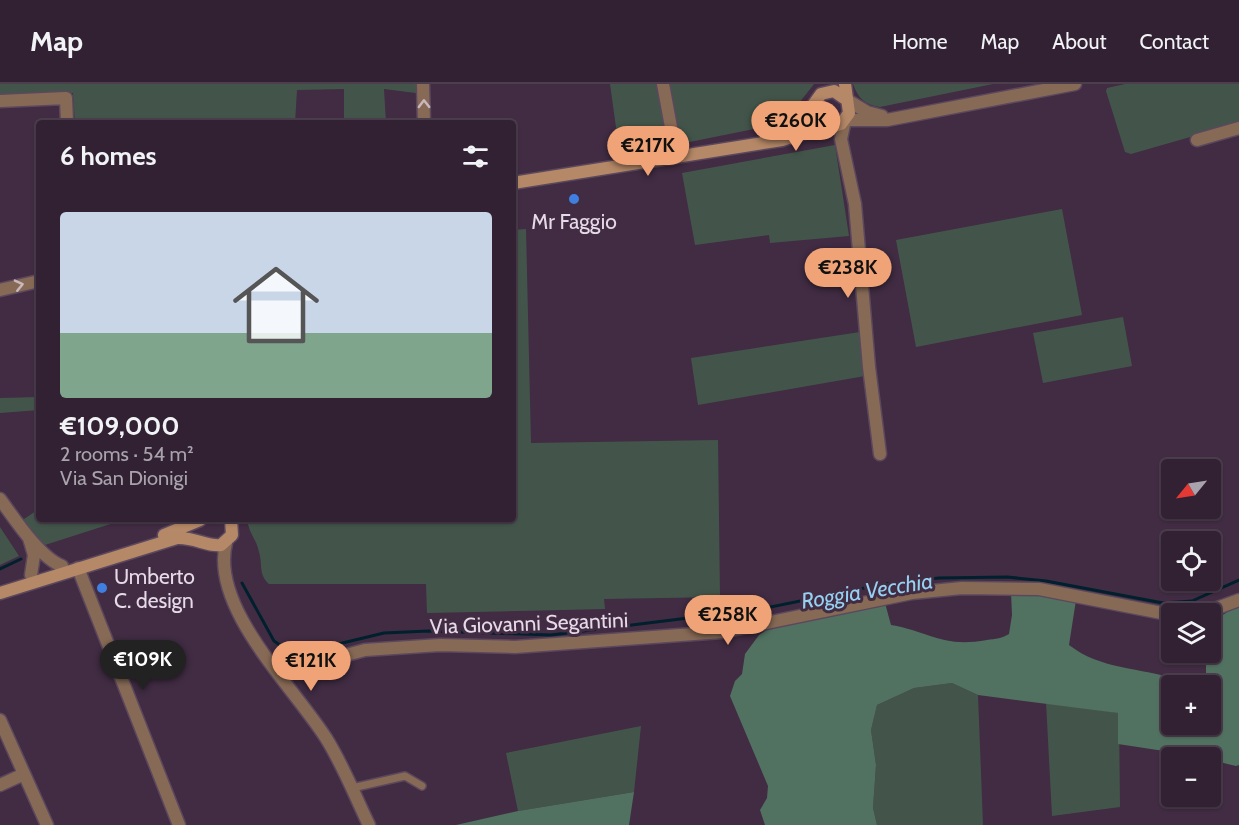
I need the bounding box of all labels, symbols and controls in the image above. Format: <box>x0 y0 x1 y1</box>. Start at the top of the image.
text: Map <box>30 24 83 58</box>
text: Home <box>892 29 948 54</box>
text: Map <box>981 29 1019 54</box>
text: About <box>1052 29 1106 54</box>
text: Contact <box>1139 29 1209 54</box>
one-way arrow <box>418 99 430 108</box>
pin: €260K <box>754 101 838 152</box>
text: €260K <box>765 108 827 132</box>
pin: €217K <box>606 126 690 177</box>
text: €217K <box>621 133 675 157</box>
text: 6 homes <box>60 140 157 172</box>
icon: filters <box>459 140 492 173</box>
marker: Mr Faggio <box>567 192 581 206</box>
place label: Mr Faggio <box>531 209 617 234</box>
pin: €238K <box>806 248 890 299</box>
icon: home <box>222 251 330 359</box>
text: €238K <box>819 255 877 279</box>
one-way arrow <box>14 280 24 293</box>
text: €109,000 <box>60 410 180 442</box>
text: 2 rooms · 54 m² <box>60 442 194 466</box>
north arrow <box>1161 459 1221 519</box>
map controls <box>1161 459 1221 807</box>
text: Via San Dionigi <box>60 466 188 490</box>
button: locate <box>1161 531 1221 591</box>
place label: Umberto C. design <box>114 564 195 613</box>
water label: Roggia Vecchia <box>799 567 935 615</box>
marker: Umberto C. design <box>95 581 109 595</box>
pin: €258K <box>686 595 770 646</box>
text: €258K <box>699 602 757 626</box>
button: layers <box>1161 603 1221 663</box>
street label: Via Giovanni Segantini <box>429 607 629 639</box>
pin: €109K <box>101 640 185 691</box>
pin: €121K <box>269 641 353 692</box>
text: €109K <box>114 647 172 671</box>
text: €121K <box>286 648 336 672</box>
button: + <box>1161 675 1221 735</box>
button: − <box>1161 747 1221 807</box>

